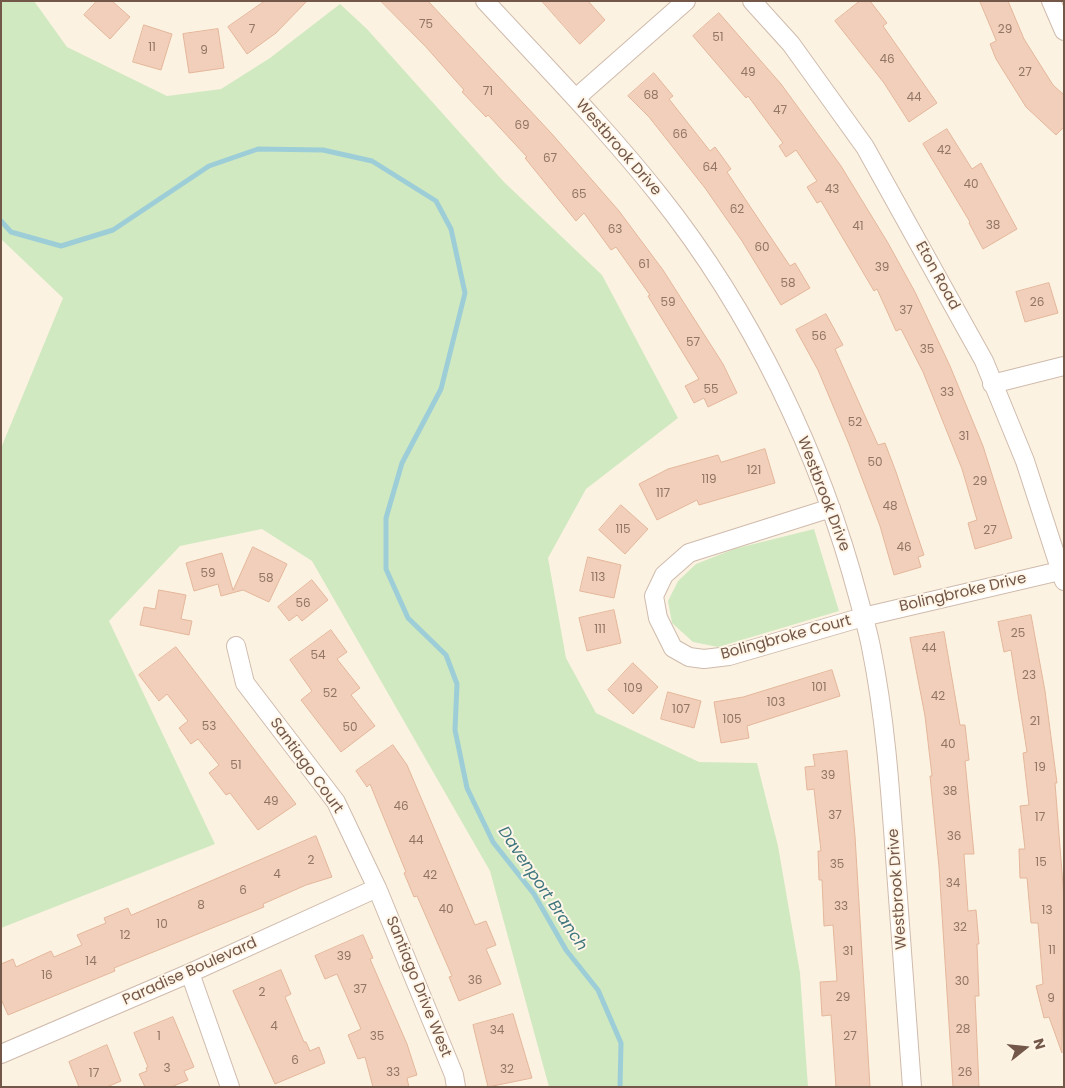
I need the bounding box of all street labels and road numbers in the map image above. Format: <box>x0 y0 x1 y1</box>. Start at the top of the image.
street label: Westbrook Drive <box>571 96 665 200</box>
street label: Eton Road <box>911 239 963 313</box>
street label: Westbrook Drive <box>793 434 853 554</box>
street label: Bolingbroke Drive <box>898 570 1028 616</box>
street label: Bolingbroke Court <box>719 612 853 664</box>
street label: Santiago Court <box>265 715 347 817</box>
street label: Westbrook Drive <box>885 828 911 950</box>
street label: Santiago Drive West <box>381 914 455 1060</box>
street label: Paradise Boulevard <box>120 934 260 1010</box>

